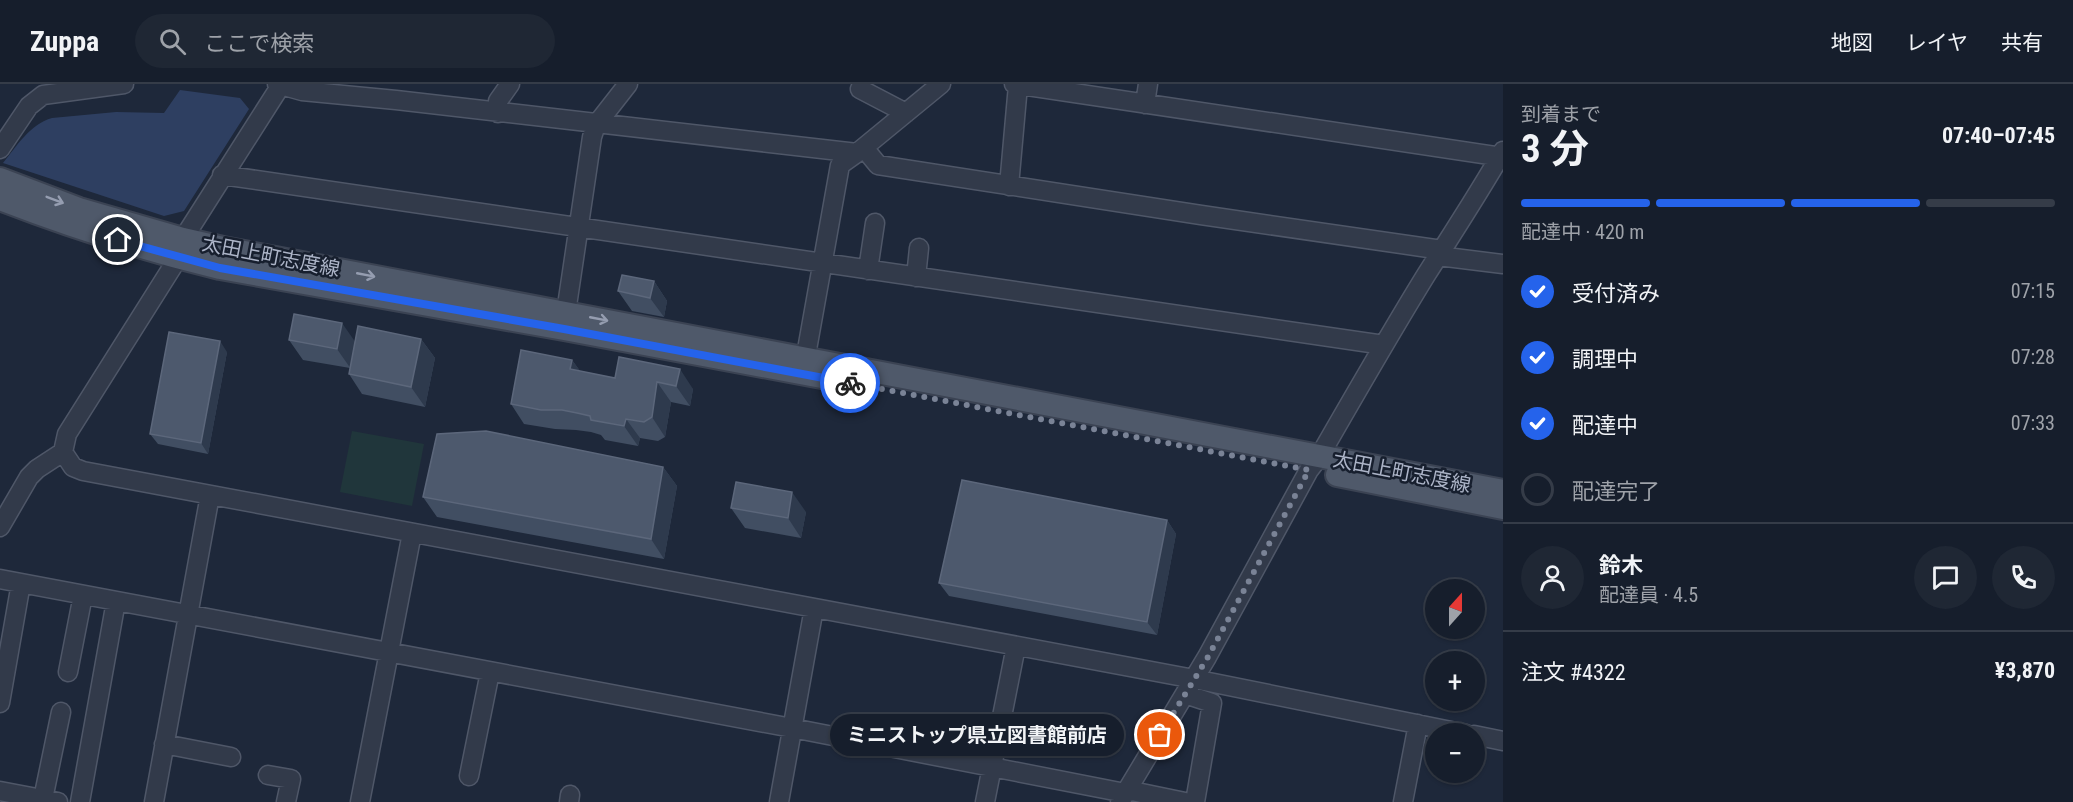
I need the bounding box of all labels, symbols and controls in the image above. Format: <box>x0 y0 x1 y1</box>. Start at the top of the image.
search box <box>135 14 555 68</box>
text: Zuppa <box>30 25 99 58</box>
icon: search <box>156 25 189 58</box>
text: ここで検索 <box>204 31 314 56</box>
text: 地図 <box>1831 31 1873 55</box>
text: レイヤ <box>1906 31 1968 55</box>
text: 共有 <box>2001 31 2043 55</box>
text: 到着まで <box>1521 102 1601 126</box>
text: 07:40–07:45 <box>1942 123 2055 148</box>
text: 3 分 <box>1521 126 1589 172</box>
one-way arrow <box>45 195 64 206</box>
pin <box>92 214 143 265</box>
text: 配達中 · 420 m <box>1521 220 1644 244</box>
icon: home <box>101 223 134 256</box>
street label: 太田上町志度線 <box>200 231 342 281</box>
one-way arrow <box>356 270 376 281</box>
icon: check <box>1521 275 1554 308</box>
text: 07:15 <box>2011 279 2055 303</box>
text: 受付済み <box>1572 281 1660 306</box>
one-way arrow <box>589 314 609 325</box>
icon: check <box>1521 341 1554 374</box>
text: 07:28 <box>2011 345 2055 369</box>
text: 調理中 <box>1572 347 1638 372</box>
courier <box>820 353 880 413</box>
icon: bike <box>834 367 867 400</box>
icon: check <box>1521 407 1554 440</box>
text: 07:33 <box>2011 411 2055 435</box>
text: 配達中 <box>1572 413 1638 438</box>
street label: 太田上町志度線 <box>1331 447 1473 497</box>
text: 配達完了 <box>1572 479 1660 504</box>
button: person <box>1521 546 1584 609</box>
button: chat <box>1914 546 1977 609</box>
button: phone <box>1992 546 2055 609</box>
text: 鈴木 <box>1599 553 1643 578</box>
north arrow <box>1425 579 1485 639</box>
map controls <box>1425 579 1485 783</box>
text: 配達員 · 4.5 <box>1599 583 1698 607</box>
button: + <box>1425 651 1485 711</box>
text: ¥3,870 <box>1995 658 2055 683</box>
text: 注文 #4322 <box>1521 660 1626 685</box>
pin <box>1134 709 1185 760</box>
callout: ミニストップ県立図書館前店 <box>830 714 1124 756</box>
icon: bag <box>1143 718 1176 751</box>
text: ミニストップ県立図書館前店 <box>847 723 1107 747</box>
button: − <box>1425 723 1485 783</box>

